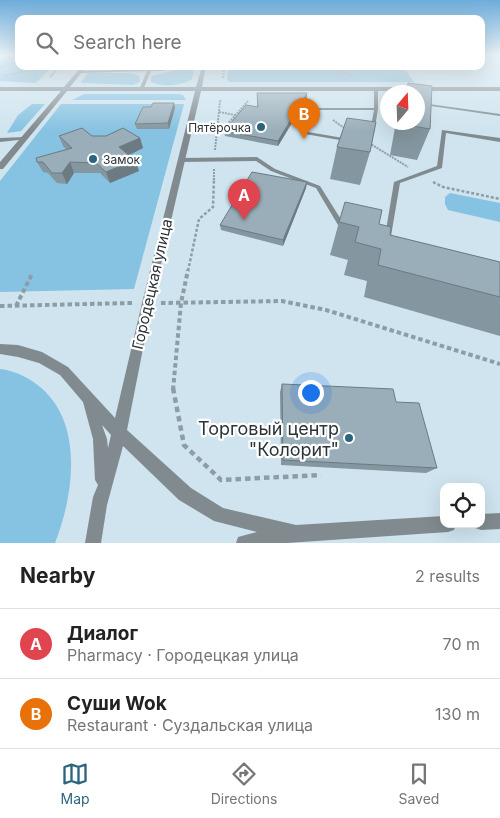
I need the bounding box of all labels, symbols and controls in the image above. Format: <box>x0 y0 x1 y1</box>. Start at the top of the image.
search box <box>15 15 485 70</box>
icon: search <box>33 29 61 57</box>
text: Search here <box>73 31 182 54</box>
north arrow <box>380 85 425 130</box>
pin: B <box>288 98 320 139</box>
place label: Пятёрочка <box>188 120 251 135</box>
marker: Пятёрочка <box>255 121 267 133</box>
place label: Замок <box>103 152 141 167</box>
marker: Замок <box>87 153 99 165</box>
pin: A <box>228 179 260 220</box>
street label: Городецкая улица <box>128 217 176 351</box>
your location <box>298 380 324 406</box>
place label: Торговый центр "Колорит" <box>198 418 339 460</box>
marker: Торговый центр "Колорит" <box>343 432 355 444</box>
map controls <box>440 483 485 528</box>
button: locate <box>440 483 485 528</box>
text: Nearby <box>20 563 95 588</box>
text: 2 results <box>415 566 480 586</box>
text: Диалог <box>67 622 138 645</box>
text: A <box>30 634 42 654</box>
text: 70 m <box>443 634 480 654</box>
text: Pharmacy · Городецкая улица <box>67 645 299 665</box>
text: Суши Wok <box>67 692 167 715</box>
text: B <box>31 704 41 724</box>
text: 130 m <box>435 704 480 724</box>
text: Restaurant · Суздальская улица <box>67 715 313 735</box>
tab: Map <box>61 760 90 807</box>
tab: Directions <box>211 760 277 807</box>
tab: Saved <box>398 760 439 807</box>

